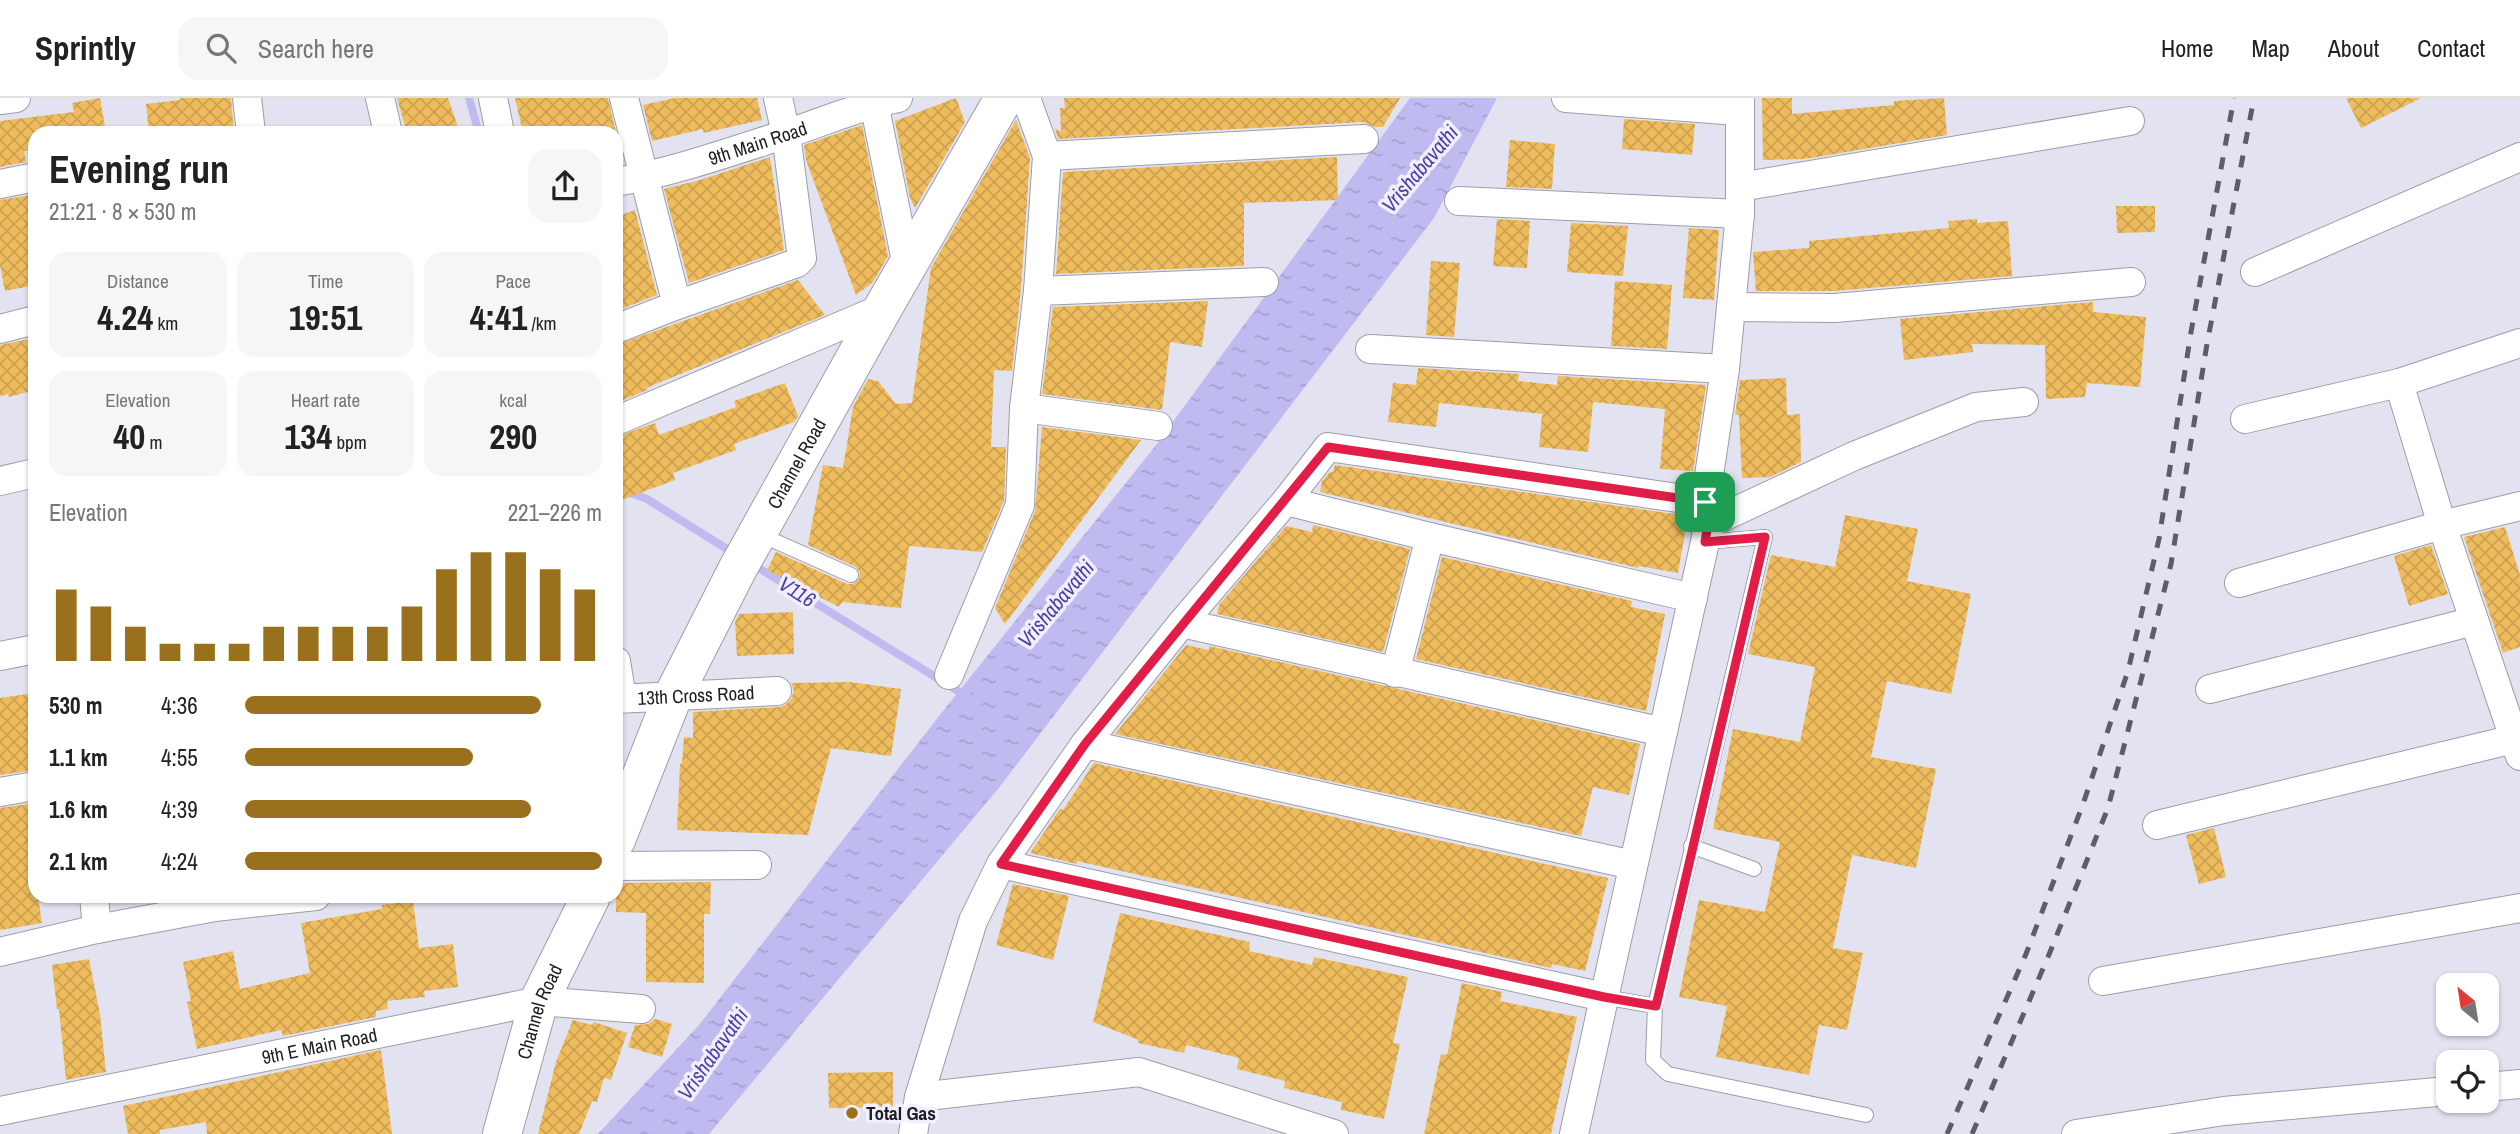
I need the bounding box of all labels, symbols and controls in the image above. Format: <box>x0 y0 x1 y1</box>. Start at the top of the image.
search box <box>178 17 668 80</box>
text: Sprintly <box>35 26 136 70</box>
icon: search <box>202 29 240 67</box>
text: Search here <box>258 31 374 66</box>
text: Home <box>2161 32 2213 64</box>
text: Map <box>2251 32 2290 64</box>
text: About <box>2328 32 2379 64</box>
text: Contact <box>2417 32 2485 64</box>
street label: 9th Main Road <box>705 115 810 171</box>
water label: Vrishabavathi <box>1375 119 1465 218</box>
text: Evening run <box>49 144 229 195</box>
button: share <box>528 149 602 223</box>
text: 21:21 · 8 × 530 m <box>49 196 196 227</box>
text: Distance <box>107 268 169 294</box>
text: Time <box>308 268 343 294</box>
text: Pace <box>495 268 531 294</box>
text: 4.24 <box>97 294 153 341</box>
text: 19:51 <box>289 294 362 341</box>
text: 4:41 <box>470 294 527 341</box>
text: km <box>153 310 178 336</box>
text: /km <box>527 310 557 336</box>
text: Elevation <box>105 387 170 413</box>
text: Heart rate <box>291 387 360 413</box>
text: kcal <box>499 387 527 413</box>
text: 40 <box>113 413 145 460</box>
text: 134 <box>284 413 332 460</box>
text: 290 <box>489 413 537 460</box>
street label: Channel Road <box>761 414 832 513</box>
text: m <box>145 429 162 455</box>
text: bpm <box>332 429 367 455</box>
pin <box>1675 472 1735 532</box>
icon: arrive <box>1686 483 1724 521</box>
text: Elevation <box>49 497 128 528</box>
text: 221–226 m <box>508 497 602 528</box>
water label: Vrishabavathi <box>1011 554 1101 653</box>
water label: V116 <box>773 569 822 614</box>
street label: 13th Cross Road <box>637 679 755 711</box>
text: 530 m <box>49 690 102 721</box>
text: 4:36 <box>161 690 198 721</box>
text: 1.1 km <box>49 742 108 773</box>
text: 4:55 <box>161 742 198 773</box>
text: 1.6 km <box>49 794 108 825</box>
text: 4:39 <box>161 794 198 825</box>
text: 2.1 km <box>49 846 108 877</box>
text: 4:24 <box>161 846 198 877</box>
street label: Channel Road <box>510 960 568 1062</box>
north arrow <box>2436 973 2499 1036</box>
map controls <box>2436 973 2499 1113</box>
water label: Vrishabavathi <box>670 1002 755 1105</box>
street label: 9th E Main Road <box>259 1021 379 1070</box>
button: locate <box>2436 1050 2499 1113</box>
place label: Total Gas <box>866 1100 936 1126</box>
marker: Total Gas <box>844 1105 860 1121</box>

